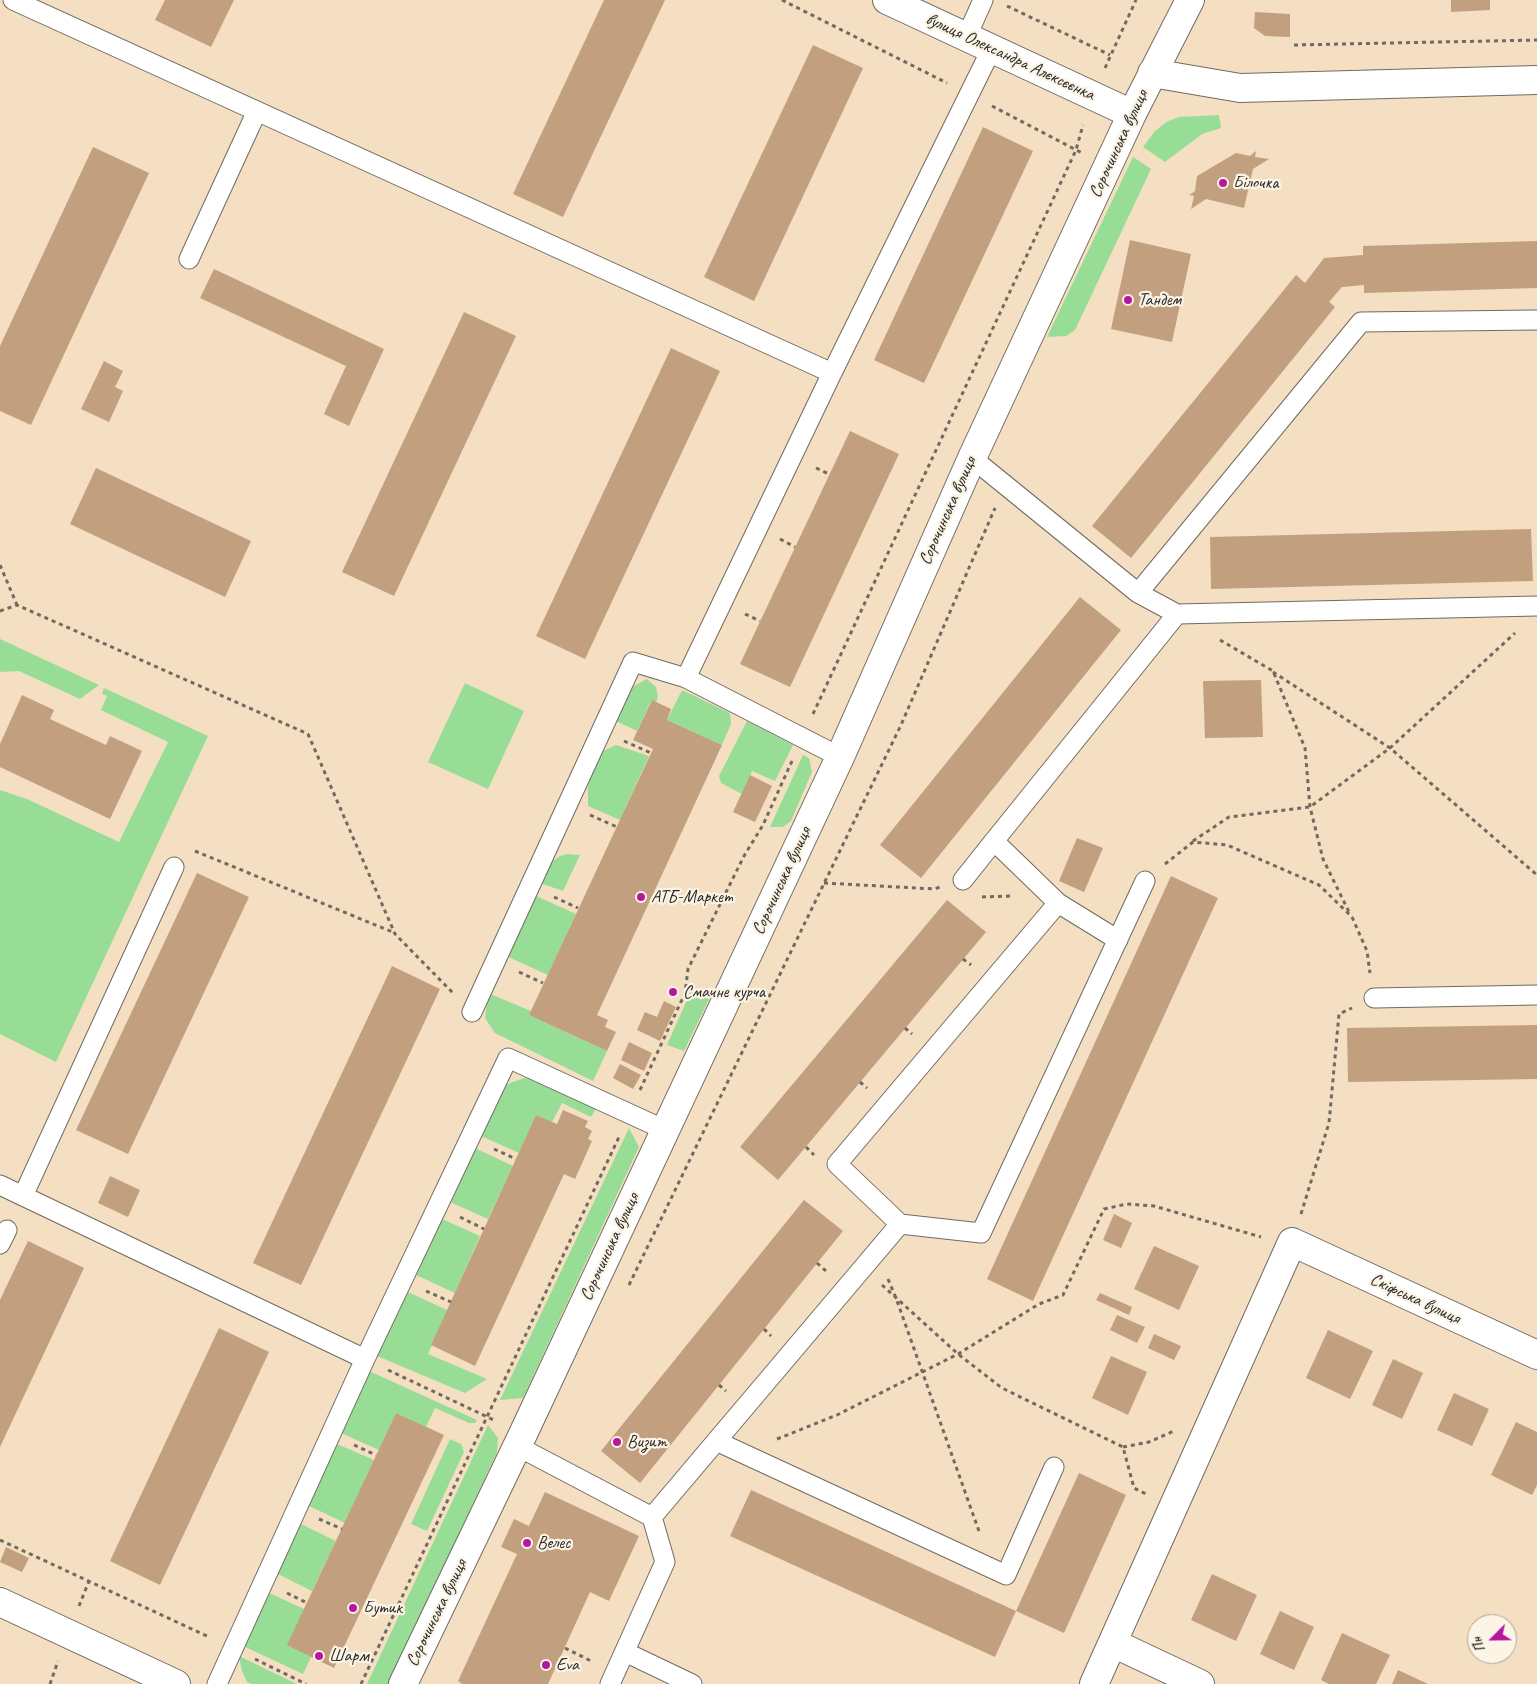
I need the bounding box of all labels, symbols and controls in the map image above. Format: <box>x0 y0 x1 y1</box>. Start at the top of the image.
street label: вулиця Олександра Алєксєєнка <box>922 8 1098 106</box>
street label: Сорочинська вулиця <box>1085 87 1153 201</box>
place label: Білочка <box>1233 172 1278 194</box>
marker: Білочка <box>1217 177 1229 189</box>
place label: Тандем <box>1138 289 1181 311</box>
marker: Тандем <box>1122 294 1134 306</box>
street label: Сорочинська вулиця <box>914 453 982 569</box>
street label: Сорочинська вулиця <box>748 824 816 938</box>
place label: АТБ-Маркет <box>651 886 733 908</box>
marker: АТБ-Маркет <box>635 891 647 903</box>
place label: Смачне курча <box>683 981 765 1003</box>
marker: Смачне курча <box>667 986 679 998</box>
street label: Сорочинська вулиця <box>576 1190 644 1304</box>
street label: Скіфська вулиця <box>1366 1269 1464 1329</box>
place label: Визит <box>627 1431 667 1453</box>
marker: Визит <box>611 1436 623 1448</box>
place label: Велес <box>537 1532 570 1554</box>
marker: Велес <box>521 1537 533 1549</box>
street label: Сорочинська вулиця <box>402 1556 472 1670</box>
place label: Бутик <box>363 1597 402 1619</box>
marker: Бутик <box>347 1602 359 1614</box>
north arrow <box>1467 1614 1517 1664</box>
text: Пн <box>1468 1635 1489 1655</box>
place label: Шарм <box>329 1645 369 1667</box>
marker: Шарм <box>313 1650 325 1662</box>
place label: Eva <box>556 1654 579 1676</box>
marker: Eva <box>540 1659 552 1671</box>

